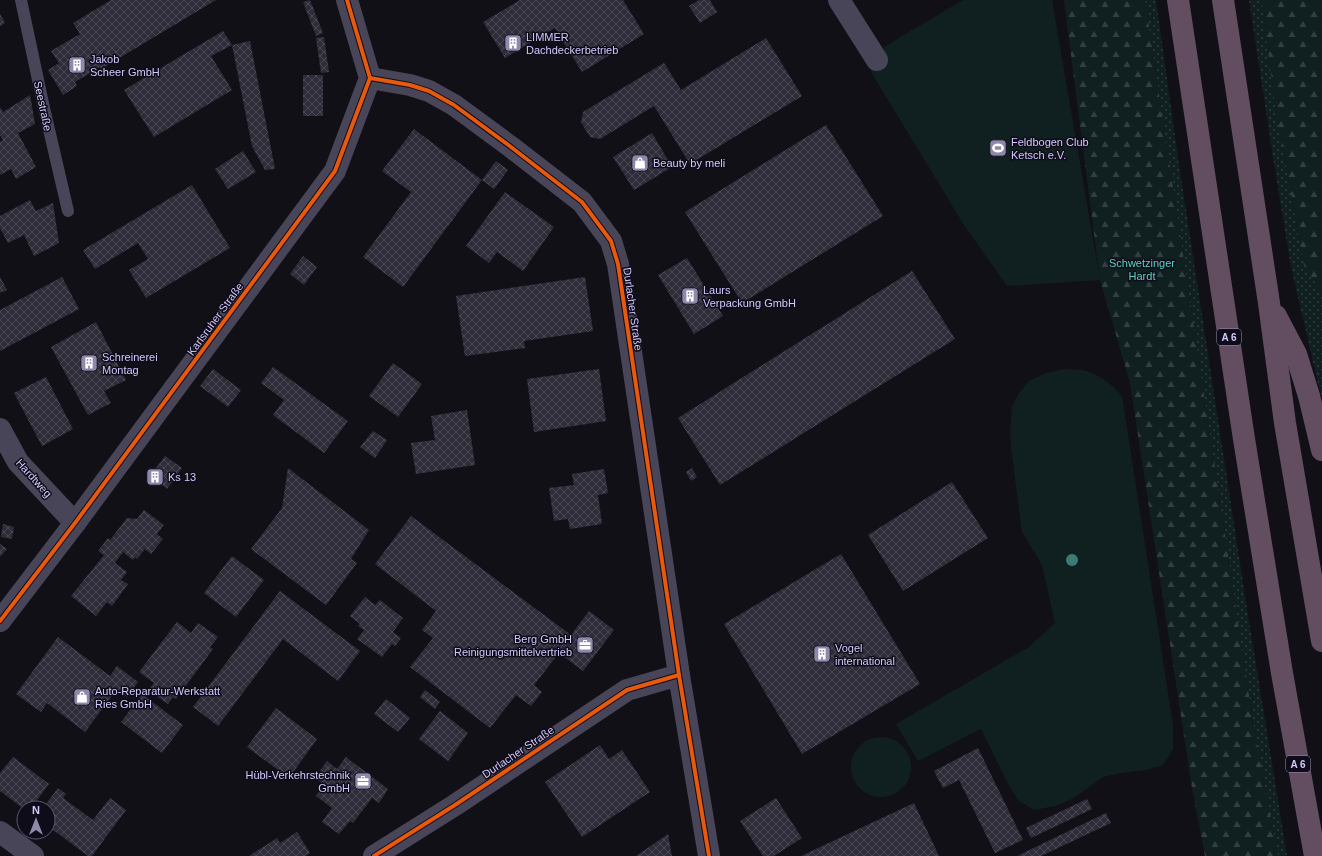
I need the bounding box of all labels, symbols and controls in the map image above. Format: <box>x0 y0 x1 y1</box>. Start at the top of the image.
place label: LIMMER Dachdeckerbetrieb <box>526 31 618 56</box>
building icon: LIMMER Dachdeckerbetrieb <box>503 33 523 53</box>
place label: Jakob Scheer GmbH <box>90 53 160 78</box>
building icon: Jakob Scheer GmbH <box>67 55 87 75</box>
street label: Seestraße <box>32 80 54 132</box>
place label: Feldbogen Club Ketsch e.V. <box>1011 136 1089 161</box>
sports icon: Feldbogen Club Ketsch e.V. <box>988 138 1008 158</box>
shop icon: Beauty by meli <box>630 153 650 173</box>
place label: Beauty by meli <box>653 157 725 169</box>
park label: Schwetzinger Hardt <box>1109 257 1175 282</box>
street label: Durlacher Straße <box>621 267 645 351</box>
street label: Karlsruher Straße <box>185 280 245 358</box>
place label: Laurs Verpackung GmbH <box>703 284 796 309</box>
building icon: Laurs Verpackung GmbH <box>680 286 700 306</box>
road number: A 6 <box>1217 329 1241 345</box>
place label: Schreinerei Montag <box>102 351 158 376</box>
building icon: Schreinerei Montag <box>79 353 99 373</box>
street label: Hardtweg <box>14 456 54 500</box>
building icon: Ks 13 <box>145 467 165 487</box>
place label: Ks 13 <box>168 471 196 483</box>
place label: Berg GmbH Reinigungsmittelvertrieb <box>454 633 572 658</box>
office icon: Berg GmbH Reinigungsmittelvertrieb <box>575 635 595 655</box>
place label: Vogel international <box>835 642 895 667</box>
building icon: Vogel international <box>812 644 832 664</box>
place label: Auto-Reparatur-Werkstatt Ries GmbH <box>95 685 220 710</box>
shop icon: Auto-Reparatur-Werkstatt Ries GmbH <box>72 687 92 707</box>
street label: Durlacher Straße <box>480 724 556 780</box>
road number: A 6 <box>1286 756 1310 772</box>
place label: Hübl-Verkehrstechnik GmbH <box>245 769 350 794</box>
office icon: Hübl-Verkehrstechnik GmbH <box>353 771 373 791</box>
north arrow <box>16 800 56 840</box>
text: N <box>32 804 40 816</box>

